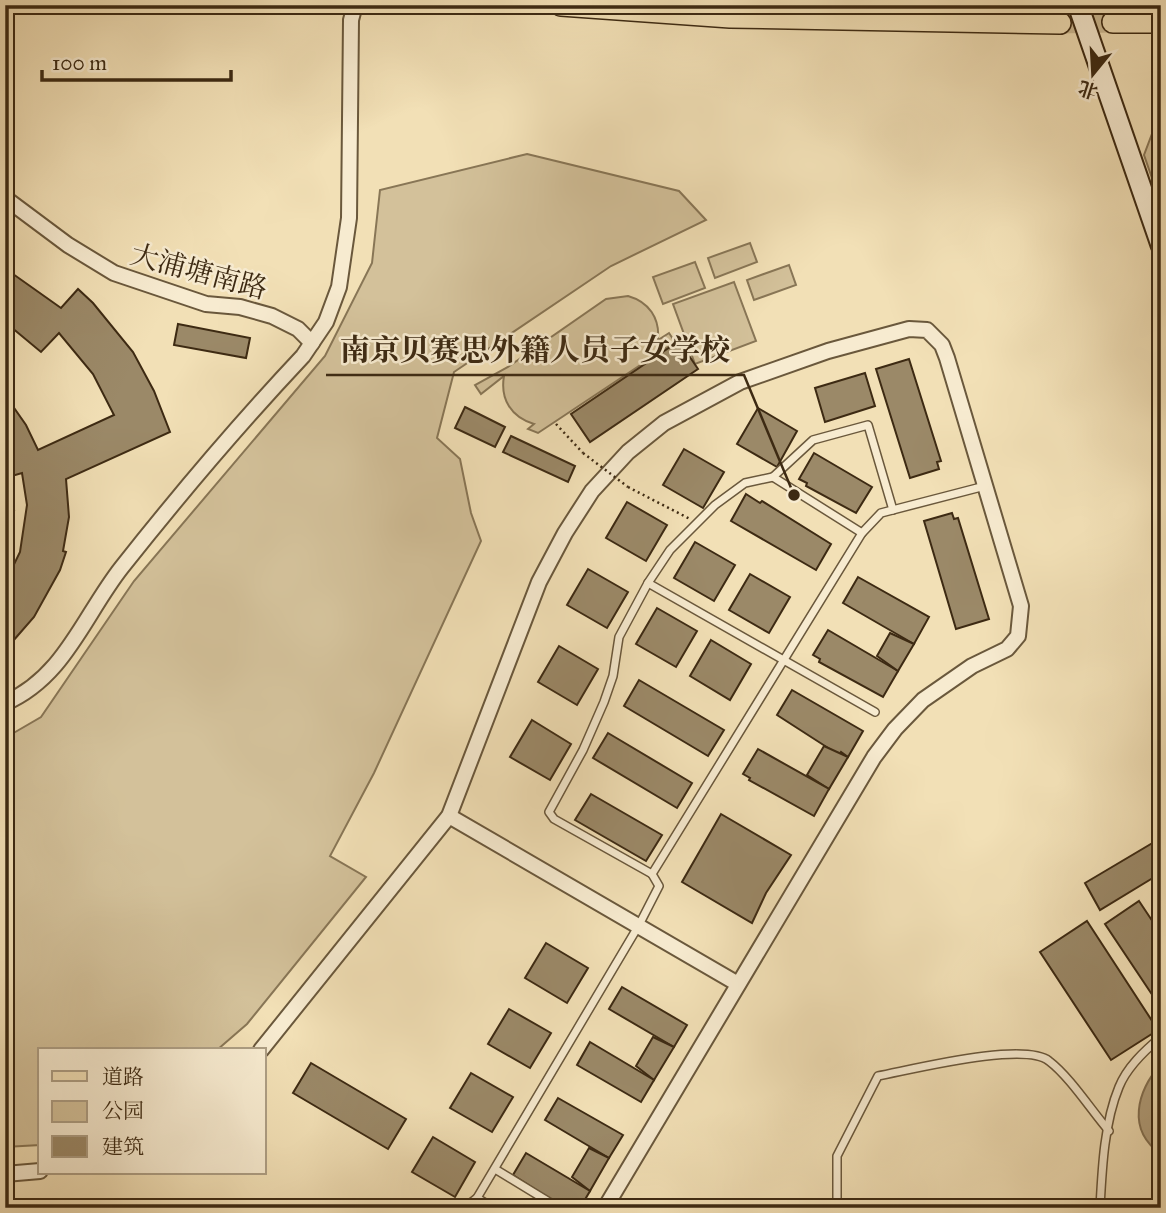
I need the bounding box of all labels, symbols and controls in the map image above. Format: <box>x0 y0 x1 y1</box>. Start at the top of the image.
scale bar <box>42 38 231 82</box>
north arrow <box>1058 38 1128 108</box>
text: 100 m <box>52 50 107 76</box>
text: 北 <box>1075 76 1100 104</box>
street label: 大浦塘南路 <box>127 236 271 307</box>
callout: 南京贝赛思外籍人员子女学校 <box>326 324 744 375</box>
text: 南京贝赛思外籍人员子女学校 <box>340 332 730 368</box>
legend <box>38 1048 266 1174</box>
text: 道路 <box>102 1064 144 1090</box>
text: 公园 <box>102 1098 144 1124</box>
text: 建筑 <box>102 1134 144 1160</box>

